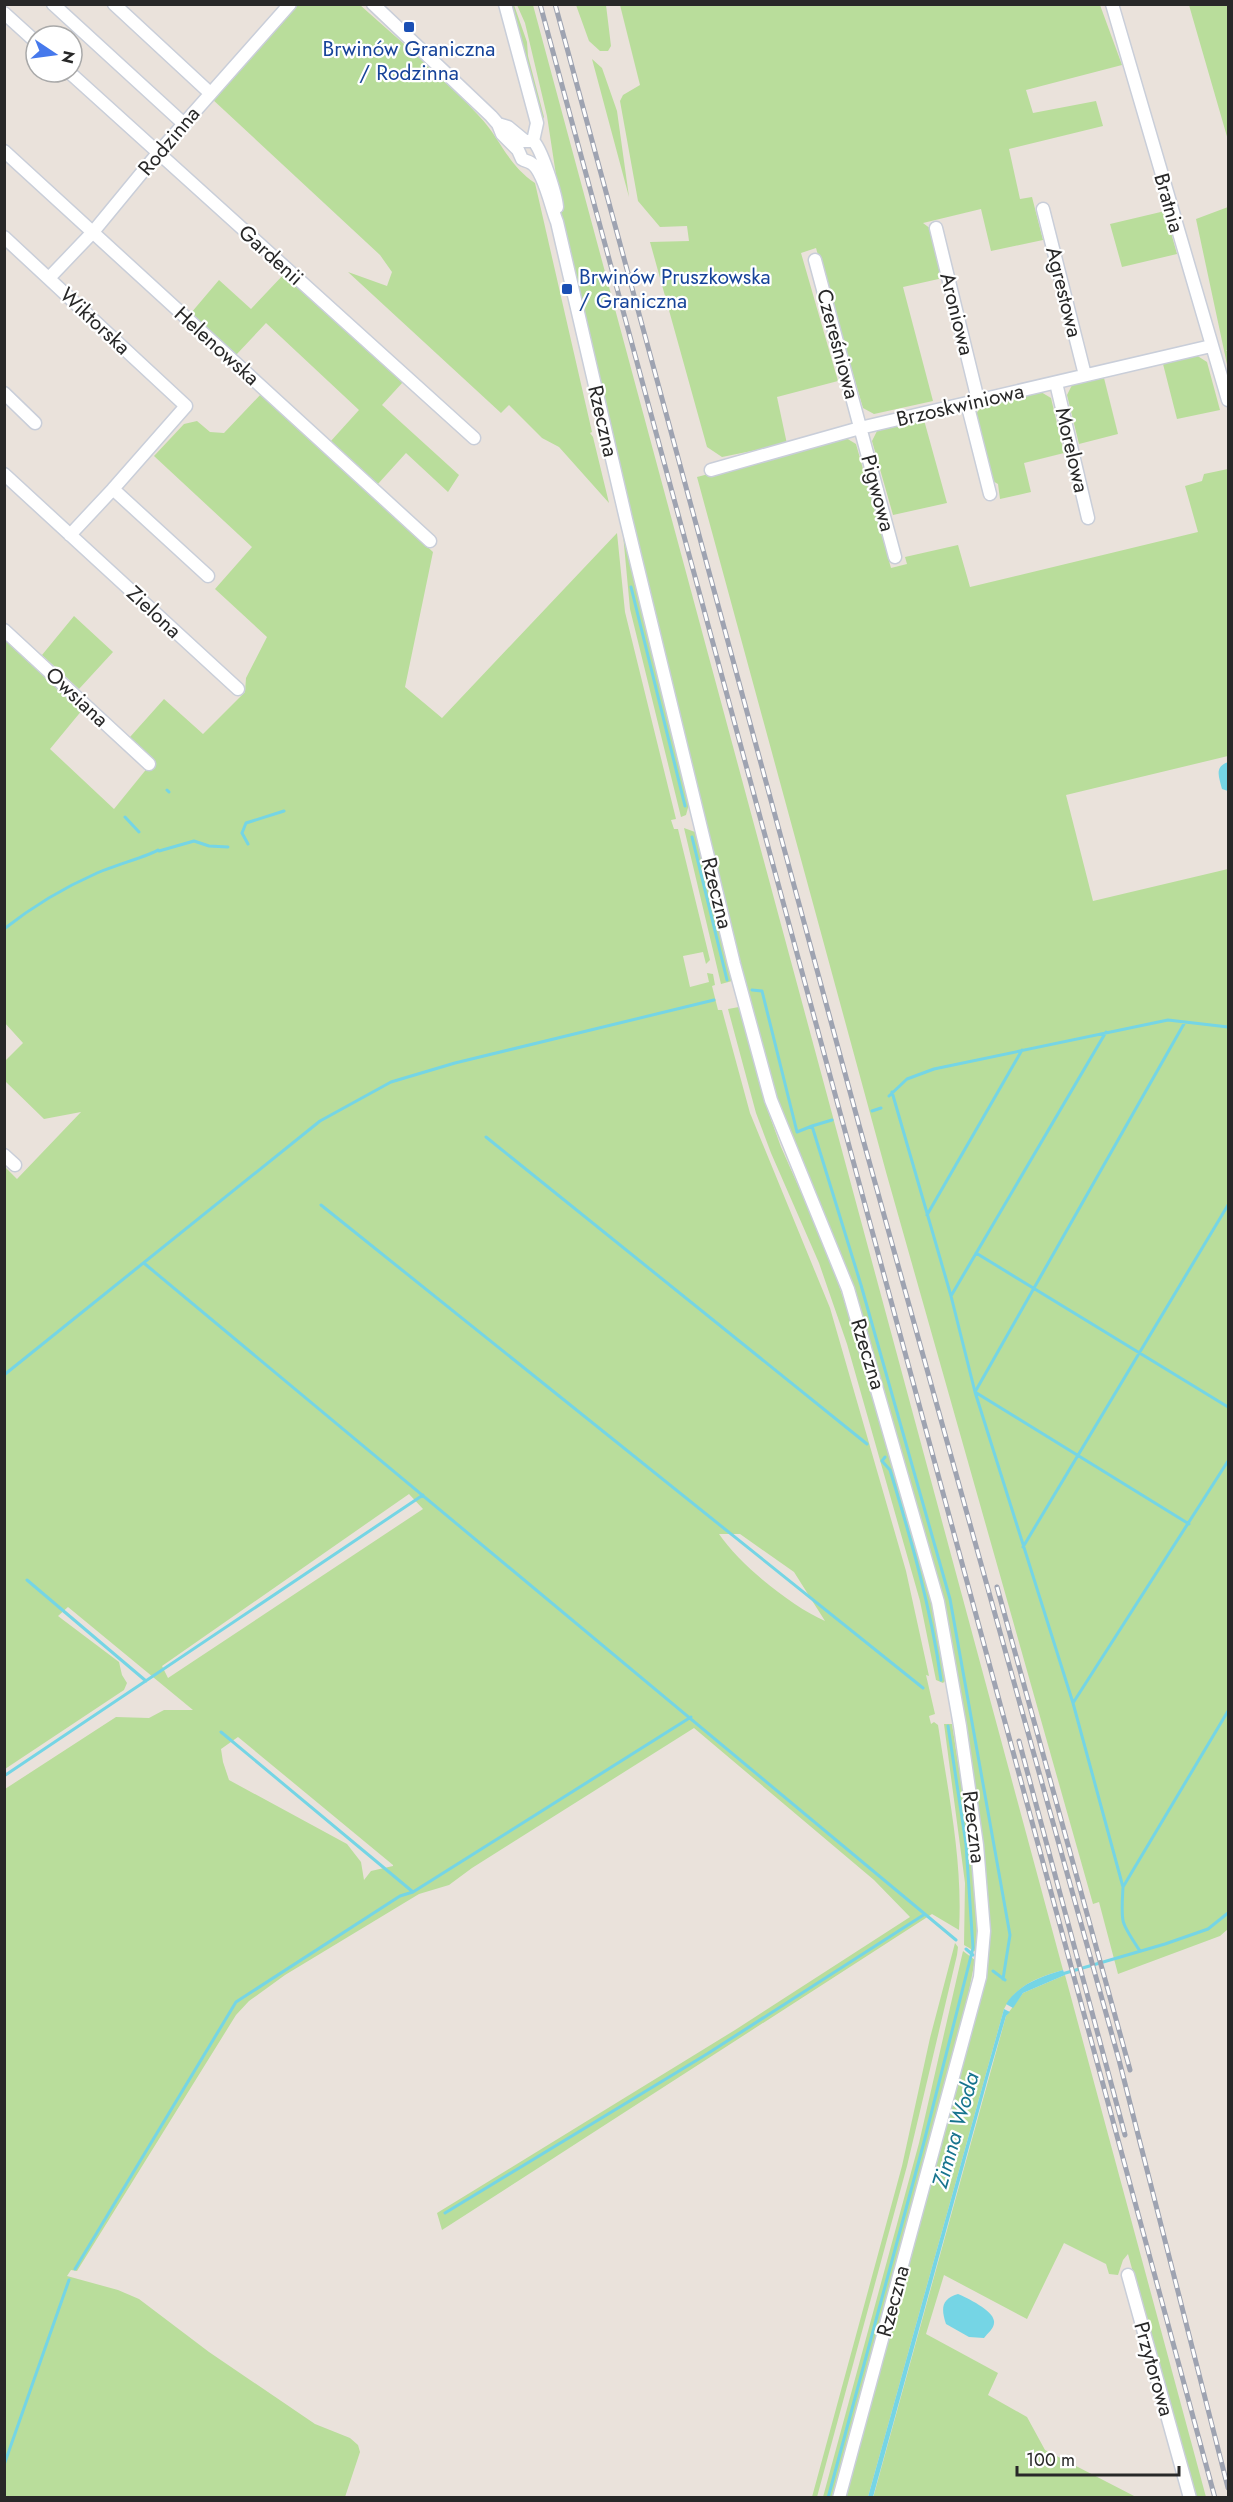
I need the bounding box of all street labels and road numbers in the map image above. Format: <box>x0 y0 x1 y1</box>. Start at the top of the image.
street label: Rodzinna <box>131 100 207 182</box>
street label: Bratnia <box>1146 170 1192 236</box>
street label: Gardenii <box>232 218 310 292</box>
street label: Agrestowa <box>1038 243 1090 341</box>
street label: Aroniowa <box>932 270 982 358</box>
street label: Wiktorska <box>53 280 137 362</box>
street label: Czereśniowa <box>809 286 867 402</box>
street label: Helenowska <box>168 299 266 393</box>
street label: Brzoskwiniowa <box>893 376 1027 434</box>
street label: Rzeczna <box>580 382 626 460</box>
street label: Morelowa <box>1048 404 1096 496</box>
street label: Pigwowa <box>853 451 903 535</box>
street label: Zielona <box>120 579 188 645</box>
street label: Owsiana <box>39 660 115 734</box>
street label: Rzeczna <box>694 854 740 932</box>
street label: Rzeczna <box>843 1315 893 1393</box>
street label: Rzeczna <box>955 1789 993 1865</box>
street label: Rzeczna <box>869 2262 917 2340</box>
street label: Przytorowa <box>1126 2318 1182 2420</box>

